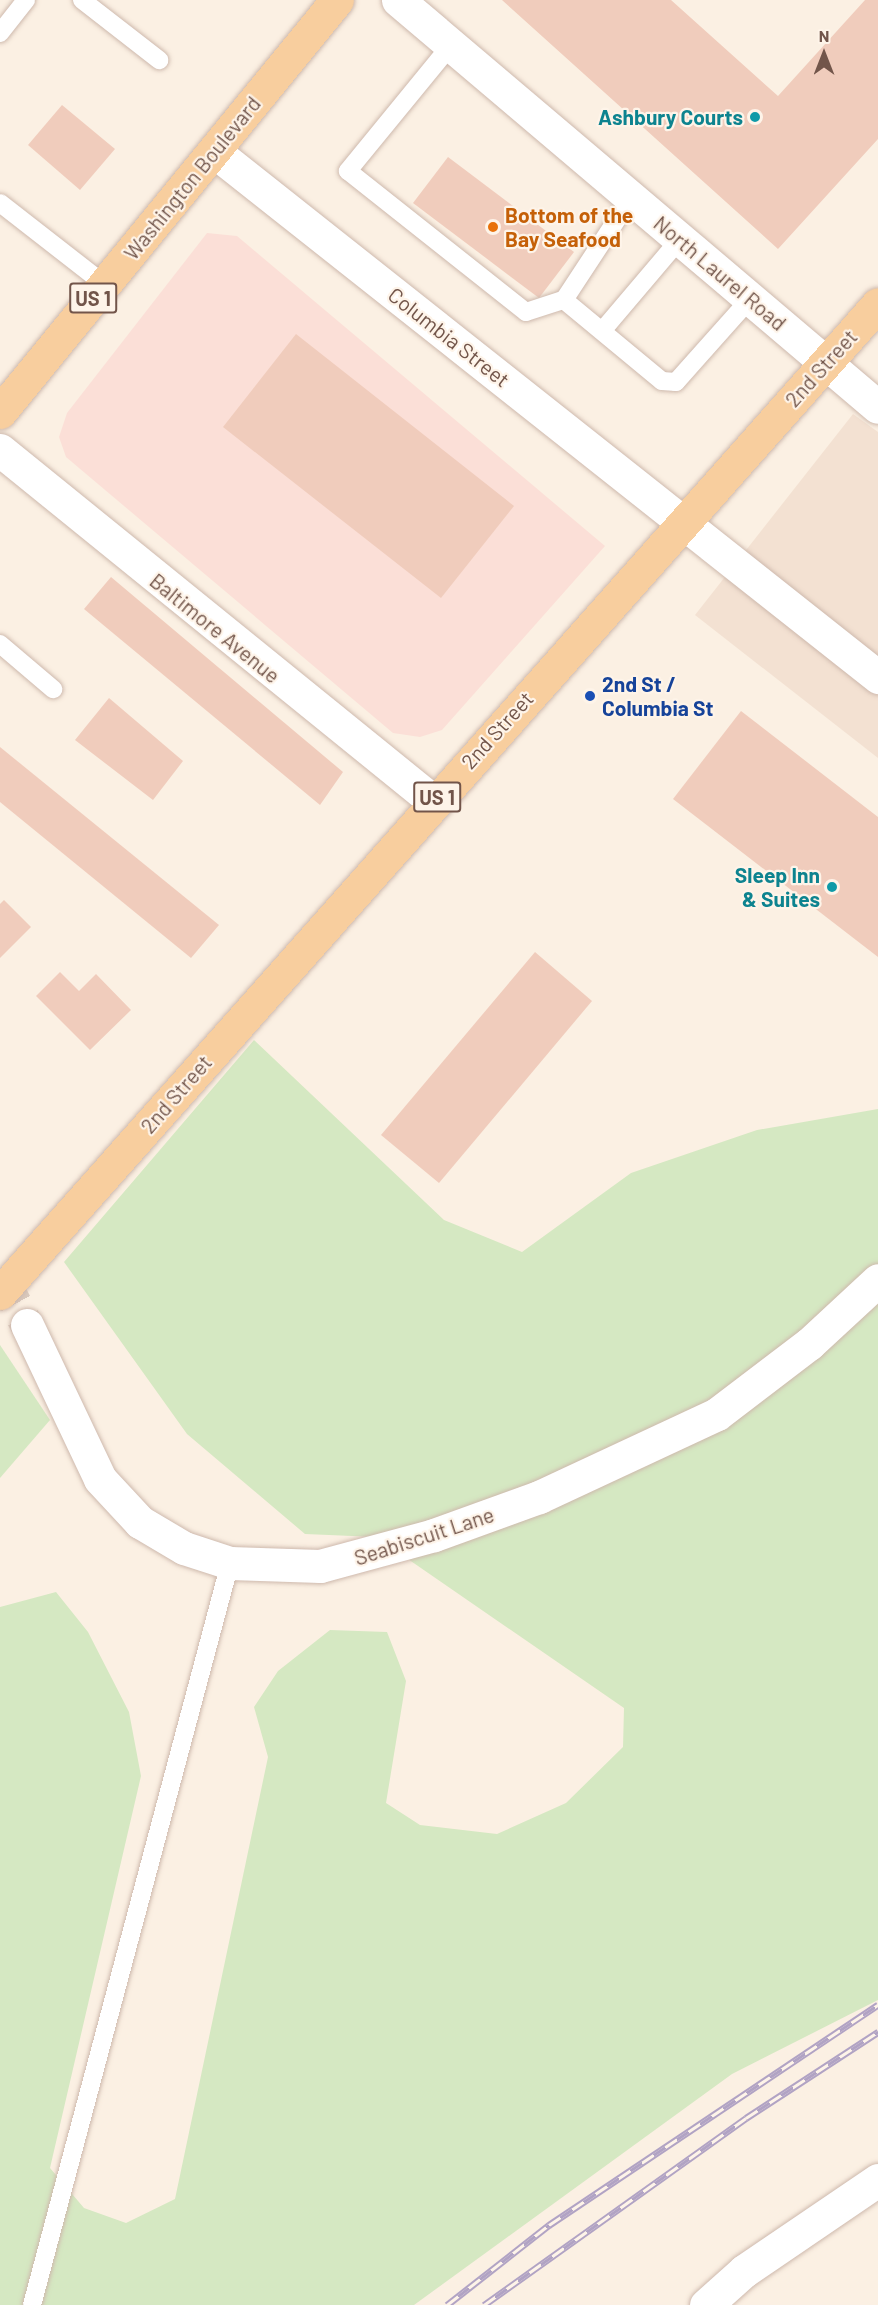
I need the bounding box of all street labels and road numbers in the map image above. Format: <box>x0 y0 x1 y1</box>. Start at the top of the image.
street label: Washington Boulevard <box>118 91 266 265</box>
street label: North Laurel Road <box>649 210 791 336</box>
road number: US 1 <box>69 281 117 315</box>
street label: Columbia Street <box>383 282 515 392</box>
street label: 2nd Street <box>780 324 862 412</box>
street label: Baltimore Avenue <box>145 568 285 688</box>
street label: 2nd Street <box>456 686 538 774</box>
road number: US 1 <box>413 780 461 814</box>
street label: 2nd Street <box>135 1050 217 1138</box>
street label: Seabiscuit Lane <box>351 1502 497 1570</box>

